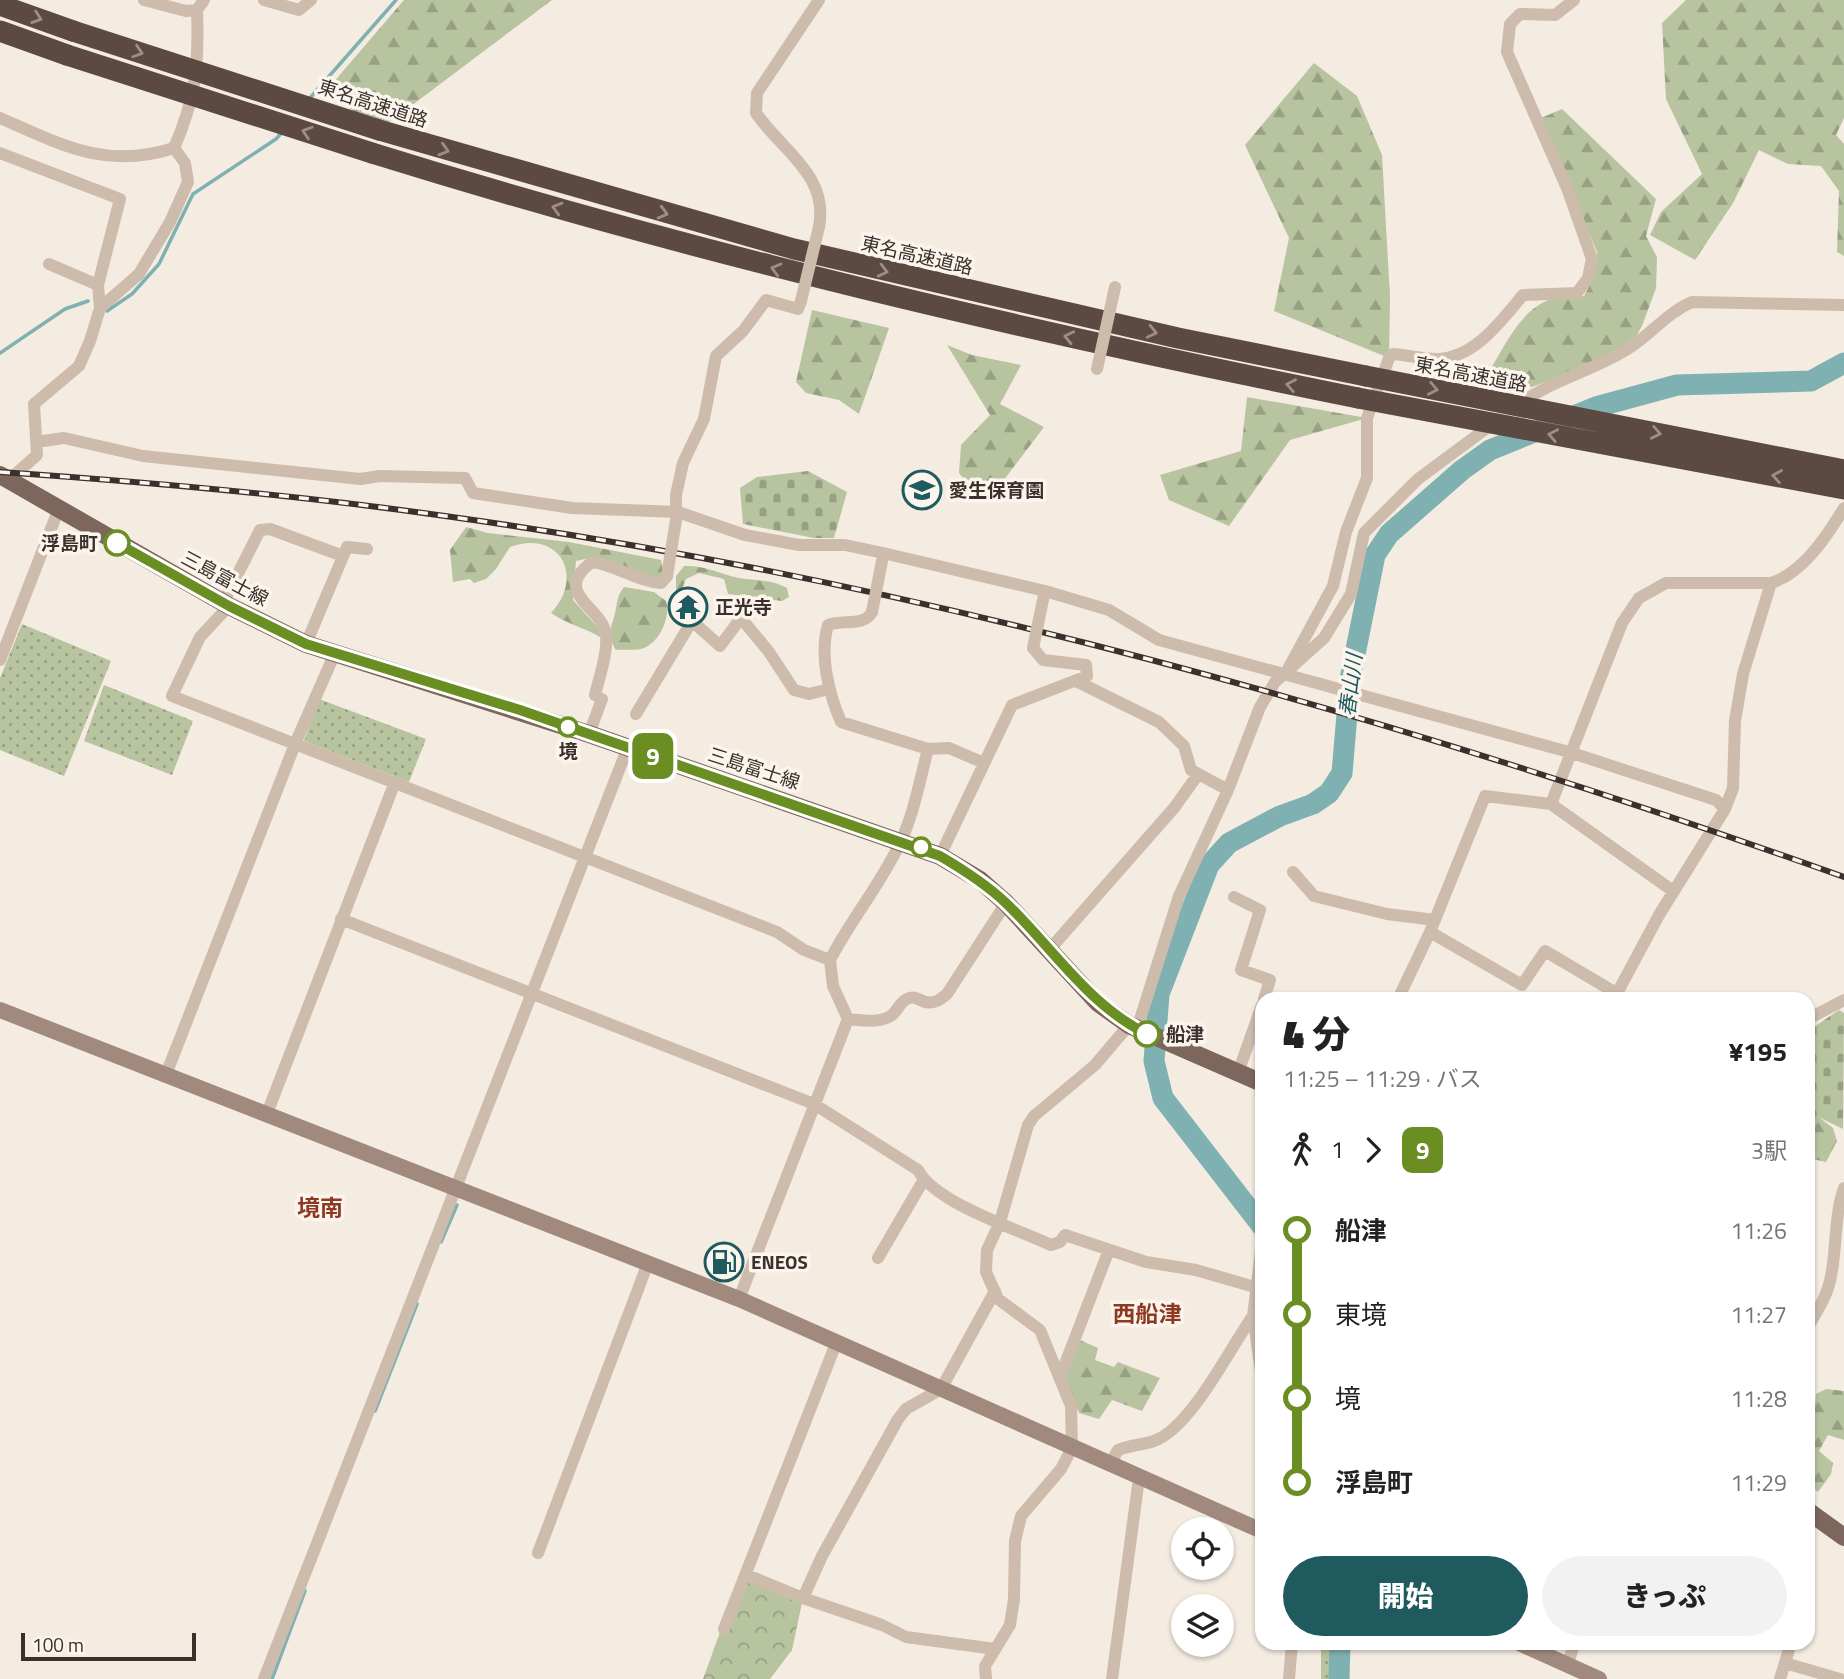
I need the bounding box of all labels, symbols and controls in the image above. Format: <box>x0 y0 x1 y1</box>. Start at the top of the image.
one-way arrow <box>30 10 42 24</box>
one-way arrow <box>131 44 144 58</box>
street label: 東名高速道路 <box>314 71 432 134</box>
one-way arrow <box>301 126 313 140</box>
one-way arrow <box>438 141 450 156</box>
one-way arrow <box>551 202 563 217</box>
one-way arrow <box>657 205 669 219</box>
street label: 東名高速道路 <box>858 228 976 281</box>
one-way arrow <box>770 262 782 277</box>
one-way arrow <box>877 263 889 277</box>
one-way arrow <box>1146 324 1158 339</box>
one-way arrow <box>1063 331 1075 345</box>
street label: 東名高速道路 <box>1412 348 1530 399</box>
one-way arrow <box>1285 378 1297 393</box>
one-way arrow <box>1427 381 1439 396</box>
one-way arrow <box>1650 425 1662 440</box>
one-way arrow <box>1547 428 1559 443</box>
school or university icon: 愛生保育園 <box>901 469 943 511</box>
one-way arrow <box>1771 469 1783 484</box>
place label: 愛生保育園 <box>949 475 1044 504</box>
place label: 浮島町 <box>41 528 98 557</box>
marker: 浮島町 <box>104 530 130 556</box>
street label: 三島富士線 <box>176 542 274 613</box>
temple icon: 正光寺 <box>667 586 709 628</box>
place label: 正光寺 <box>715 592 772 621</box>
water label: 春山川 <box>1330 650 1370 718</box>
marker: 境 <box>558 717 578 737</box>
line badge: 9 <box>630 733 676 779</box>
place label: 境 <box>558 736 578 765</box>
text: 9 <box>646 738 660 774</box>
street label: 三島富士線 <box>704 739 804 796</box>
unlabelled marker <box>911 837 931 857</box>
text: 4 分 <box>1283 1005 1350 1063</box>
place label: 船津 <box>1166 1019 1204 1048</box>
marker: 船津 <box>1134 1021 1160 1047</box>
text: ¥195 <box>1729 1032 1787 1071</box>
text: 11:25 – 11:29 · バス <box>1283 1061 1482 1096</box>
icon: walk <box>1283 1131 1321 1169</box>
icon: forward <box>1354 1131 1392 1169</box>
text: 1 <box>1331 1132 1344 1167</box>
text: 9 <box>1416 1132 1429 1168</box>
text: 3駅 <box>1751 1133 1787 1168</box>
district label: 境南 <box>297 1190 343 1225</box>
text: 船津 <box>1335 1211 1387 1250</box>
text: 11:26 <box>1730 1213 1787 1248</box>
fuel station icon: ENEOS <box>703 1241 745 1283</box>
place label: ENEOS <box>751 1247 808 1276</box>
text: 東境 <box>1335 1295 1387 1334</box>
district label: 西船津 <box>1113 1296 1182 1331</box>
text: 11:27 <box>1730 1297 1787 1332</box>
text: 境 <box>1335 1379 1361 1418</box>
text: 11:28 <box>1730 1381 1787 1416</box>
text: 浮島町 <box>1335 1463 1413 1502</box>
text: 11:29 <box>1730 1465 1787 1500</box>
map controls <box>1171 1517 1234 1657</box>
button: locate <box>1171 1517 1234 1580</box>
button: 開始 <box>1283 1556 1528 1636</box>
button: きっぷ <box>1542 1556 1787 1636</box>
button: layers <box>1171 1594 1234 1657</box>
scale bar <box>21 1630 196 1662</box>
text: 100 m <box>32 1630 84 1659</box>

